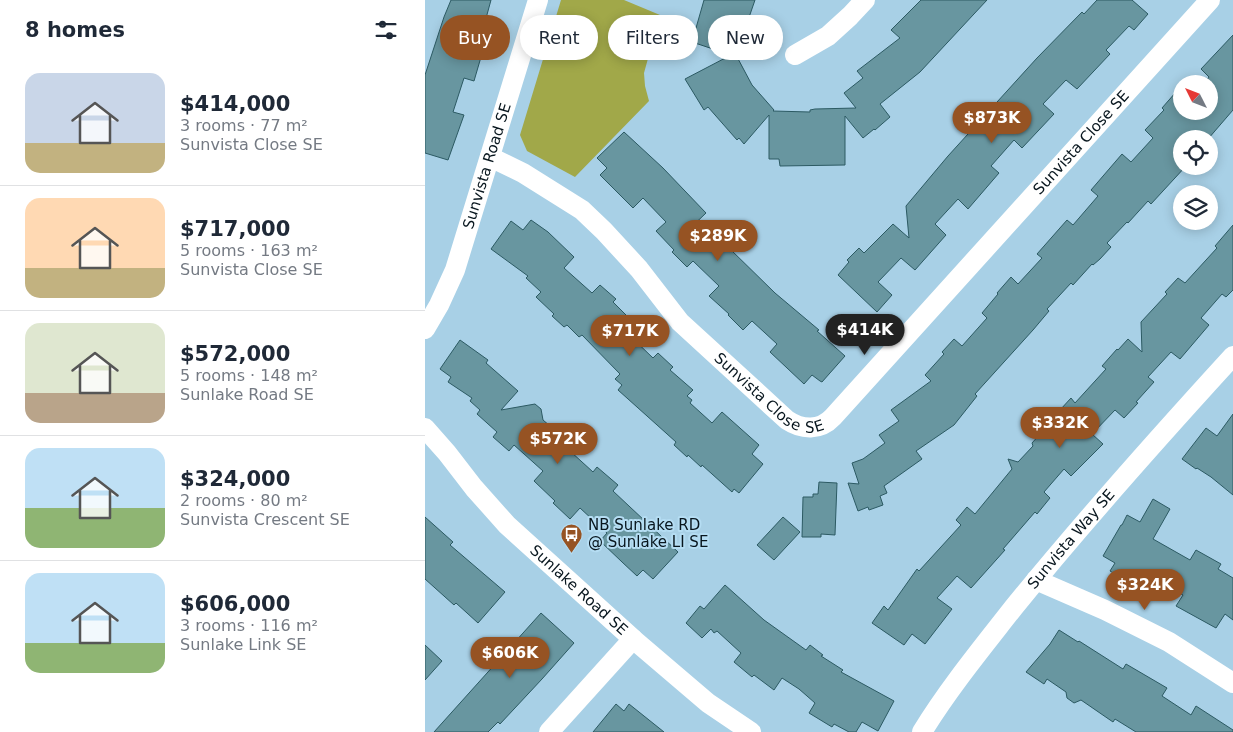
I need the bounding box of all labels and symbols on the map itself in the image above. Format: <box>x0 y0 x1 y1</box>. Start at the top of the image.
north arrow <box>1173 75 1217 120</box>
street label: Sunvista Close SE <box>1030 87 1133 198</box>
street label: Sunvista Road SE <box>459 101 515 231</box>
pin: $873K <box>957 102 1027 144</box>
pin: $289K <box>683 220 753 262</box>
pin: $717K <box>595 314 665 357</box>
pin: $414K <box>830 314 900 356</box>
street label: Sunvista Close SE <box>710 349 826 437</box>
pin: $332K <box>1025 406 1095 449</box>
pin: $572K <box>523 422 593 465</box>
street label: Sunvista Way SE <box>1024 486 1118 593</box>
place label: NB Sunlake RD @ Sunlake LI SE <box>588 516 708 551</box>
bus stop icon: NB Sunlake RD @ Sunlake LI SE <box>560 522 584 553</box>
street label: Sunlake Road SE <box>526 541 631 639</box>
pin: $324K <box>1110 568 1180 611</box>
pin: $606K <box>475 636 545 679</box>

